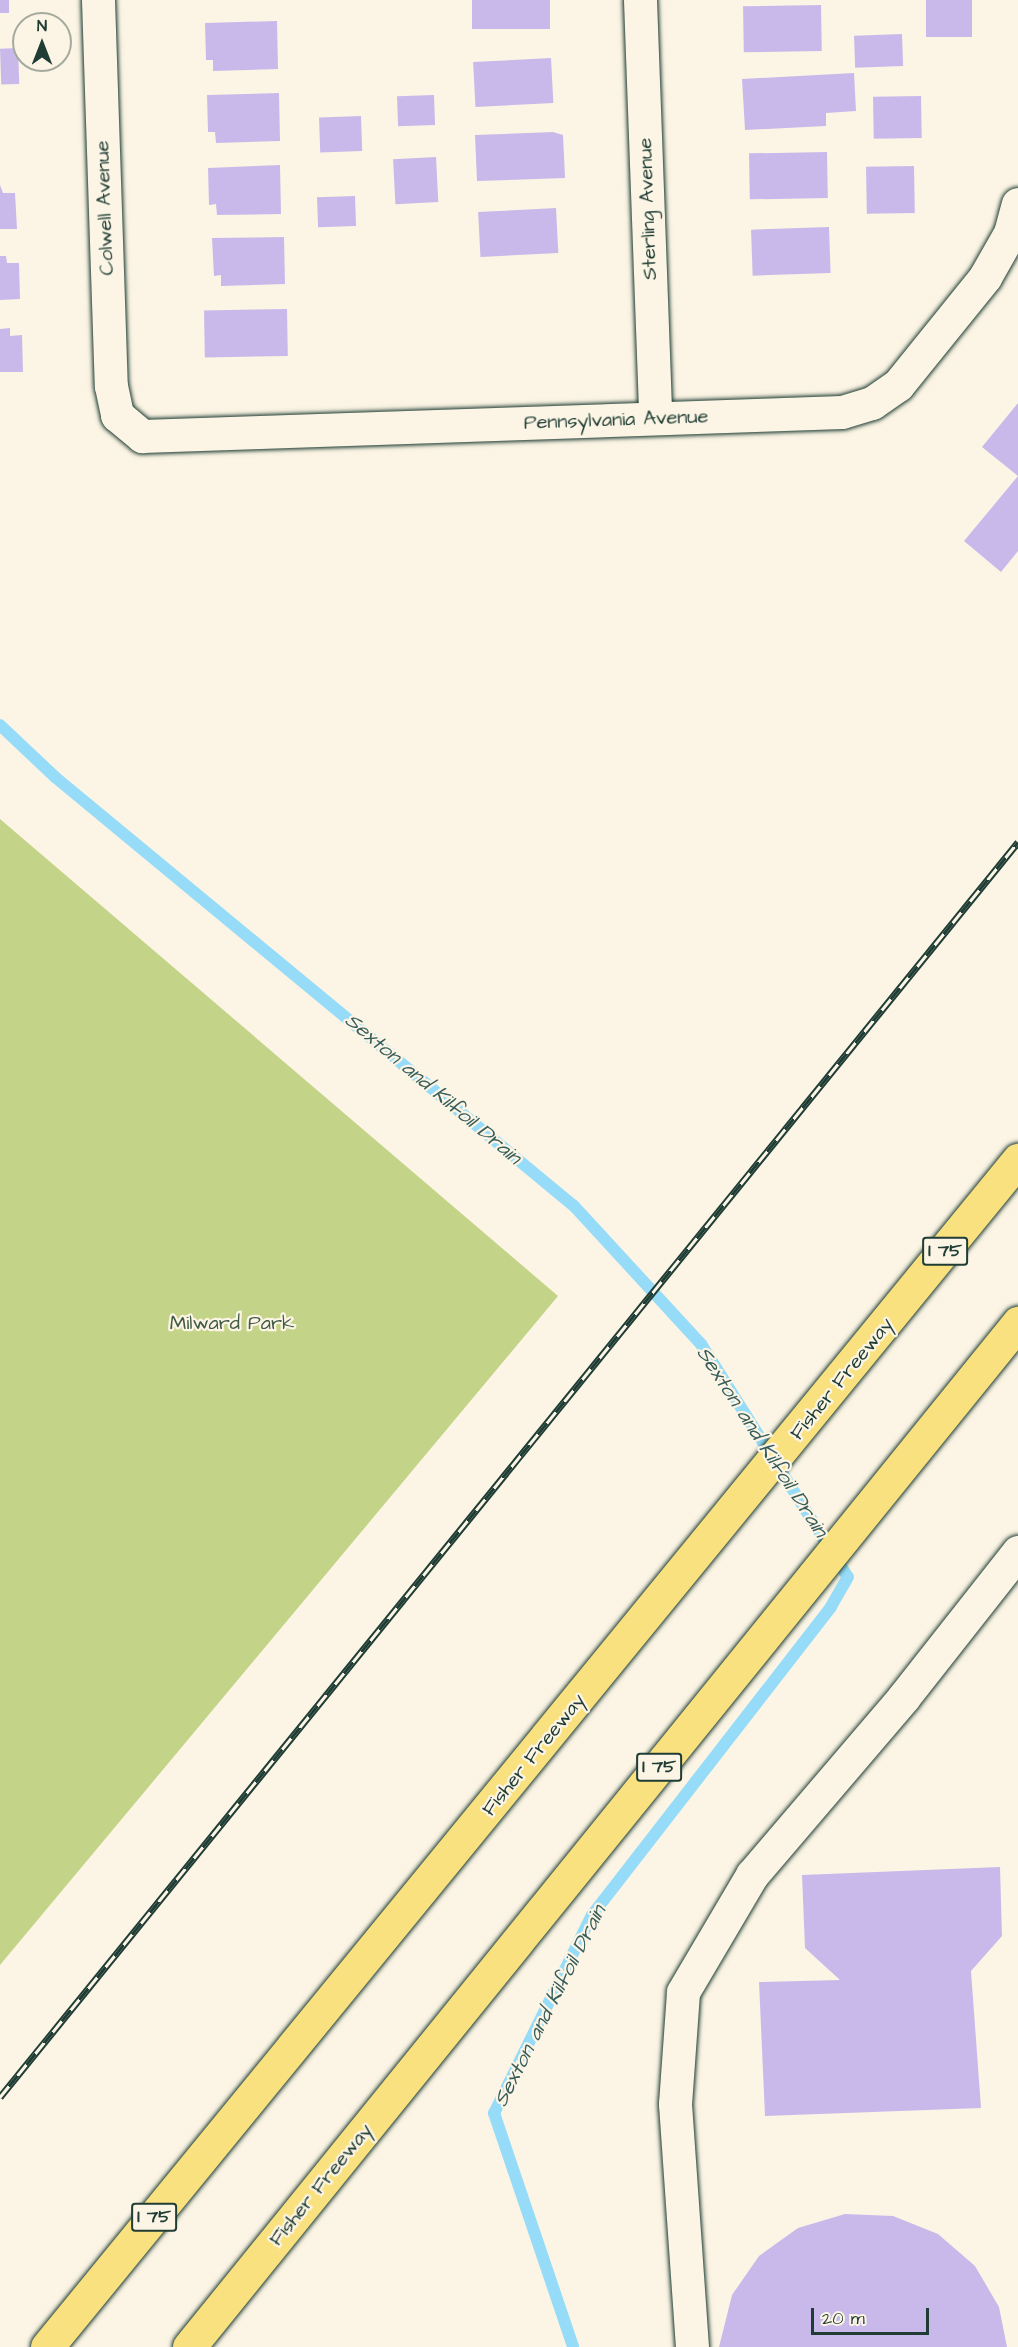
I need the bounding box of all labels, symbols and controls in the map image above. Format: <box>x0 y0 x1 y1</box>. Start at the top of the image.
north arrow <box>12 12 72 72</box>
text: N <box>37 15 47 37</box>
street label: Sterling Avenue <box>634 137 662 281</box>
street label: Colwell Avenue <box>91 140 119 276</box>
street label: Pennsylvania Avenue <box>523 405 709 435</box>
water label: Sexton and Kilfoil Drain <box>340 1008 526 1170</box>
road number: I 75 <box>921 1236 969 1266</box>
park label: Milward Park <box>170 1311 294 1335</box>
street label: Fisher Freeway <box>785 1313 899 1445</box>
water label: Sexton and Kilfoil Drain <box>691 1342 833 1542</box>
street label: Fisher Freeway <box>477 1689 591 1821</box>
road number: I 75 <box>635 1752 683 1782</box>
water label: Sexton and Kilfoil Drain <box>488 1901 612 2111</box>
street label: Fisher Freeway <box>264 2119 378 2251</box>
road number: I 75 <box>130 2202 178 2232</box>
scale bar <box>814 2296 932 2334</box>
text: 20 m <box>822 2306 865 2331</box>

